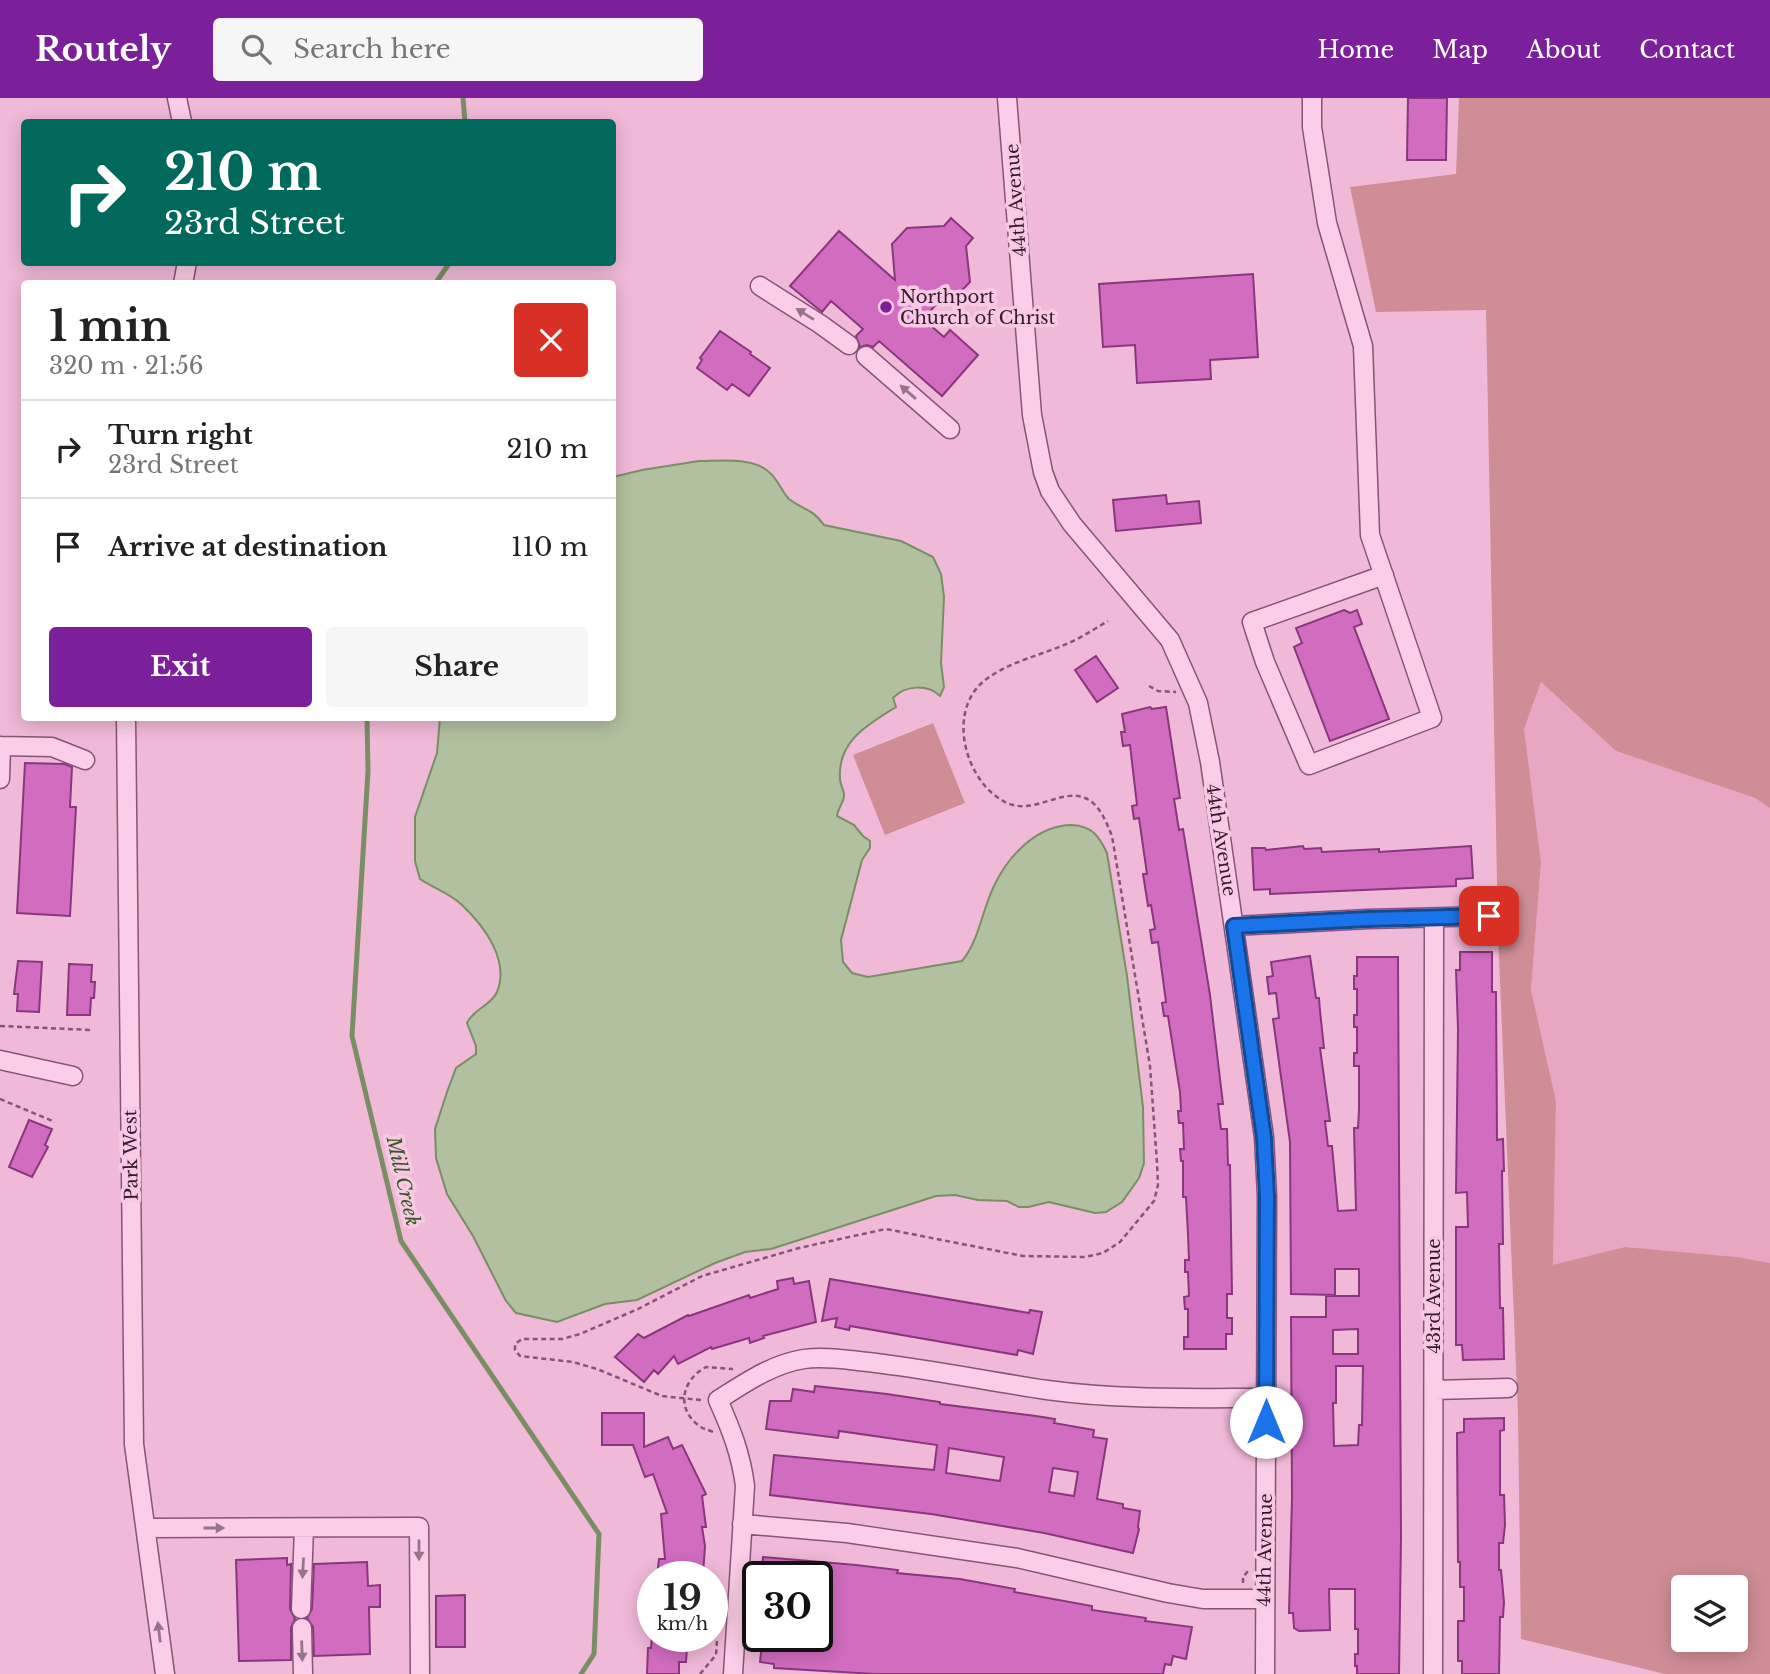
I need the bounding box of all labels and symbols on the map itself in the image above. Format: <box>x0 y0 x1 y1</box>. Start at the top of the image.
street label: 44th Avenue <box>1001 143 1031 257</box>
place label: Northport Church of Christ <box>900 286 1056 329</box>
marker: Northport Church of Christ <box>878 299 894 315</box>
one-way arrow <box>796 308 815 321</box>
one-way arrow <box>899 384 917 400</box>
street label: 44th Avenue <box>1201 782 1241 898</box>
pin <box>1459 886 1519 946</box>
street label: Park West <box>119 1109 143 1201</box>
water label: Mill Creek <box>381 1133 424 1228</box>
street label: 43rd Avenue <box>1423 1238 1445 1354</box>
position arrow <box>1229 1385 1303 1459</box>
street label: 44th Avenue <box>1253 1493 1277 1607</box>
one-way arrow <box>203 1522 225 1534</box>
one-way arrow <box>413 1539 425 1561</box>
one-way arrow <box>297 1557 308 1579</box>
speed limit sign: 30 <box>742 1561 833 1652</box>
one-way arrow <box>154 1621 165 1643</box>
one-way arrow <box>297 1640 308 1662</box>

